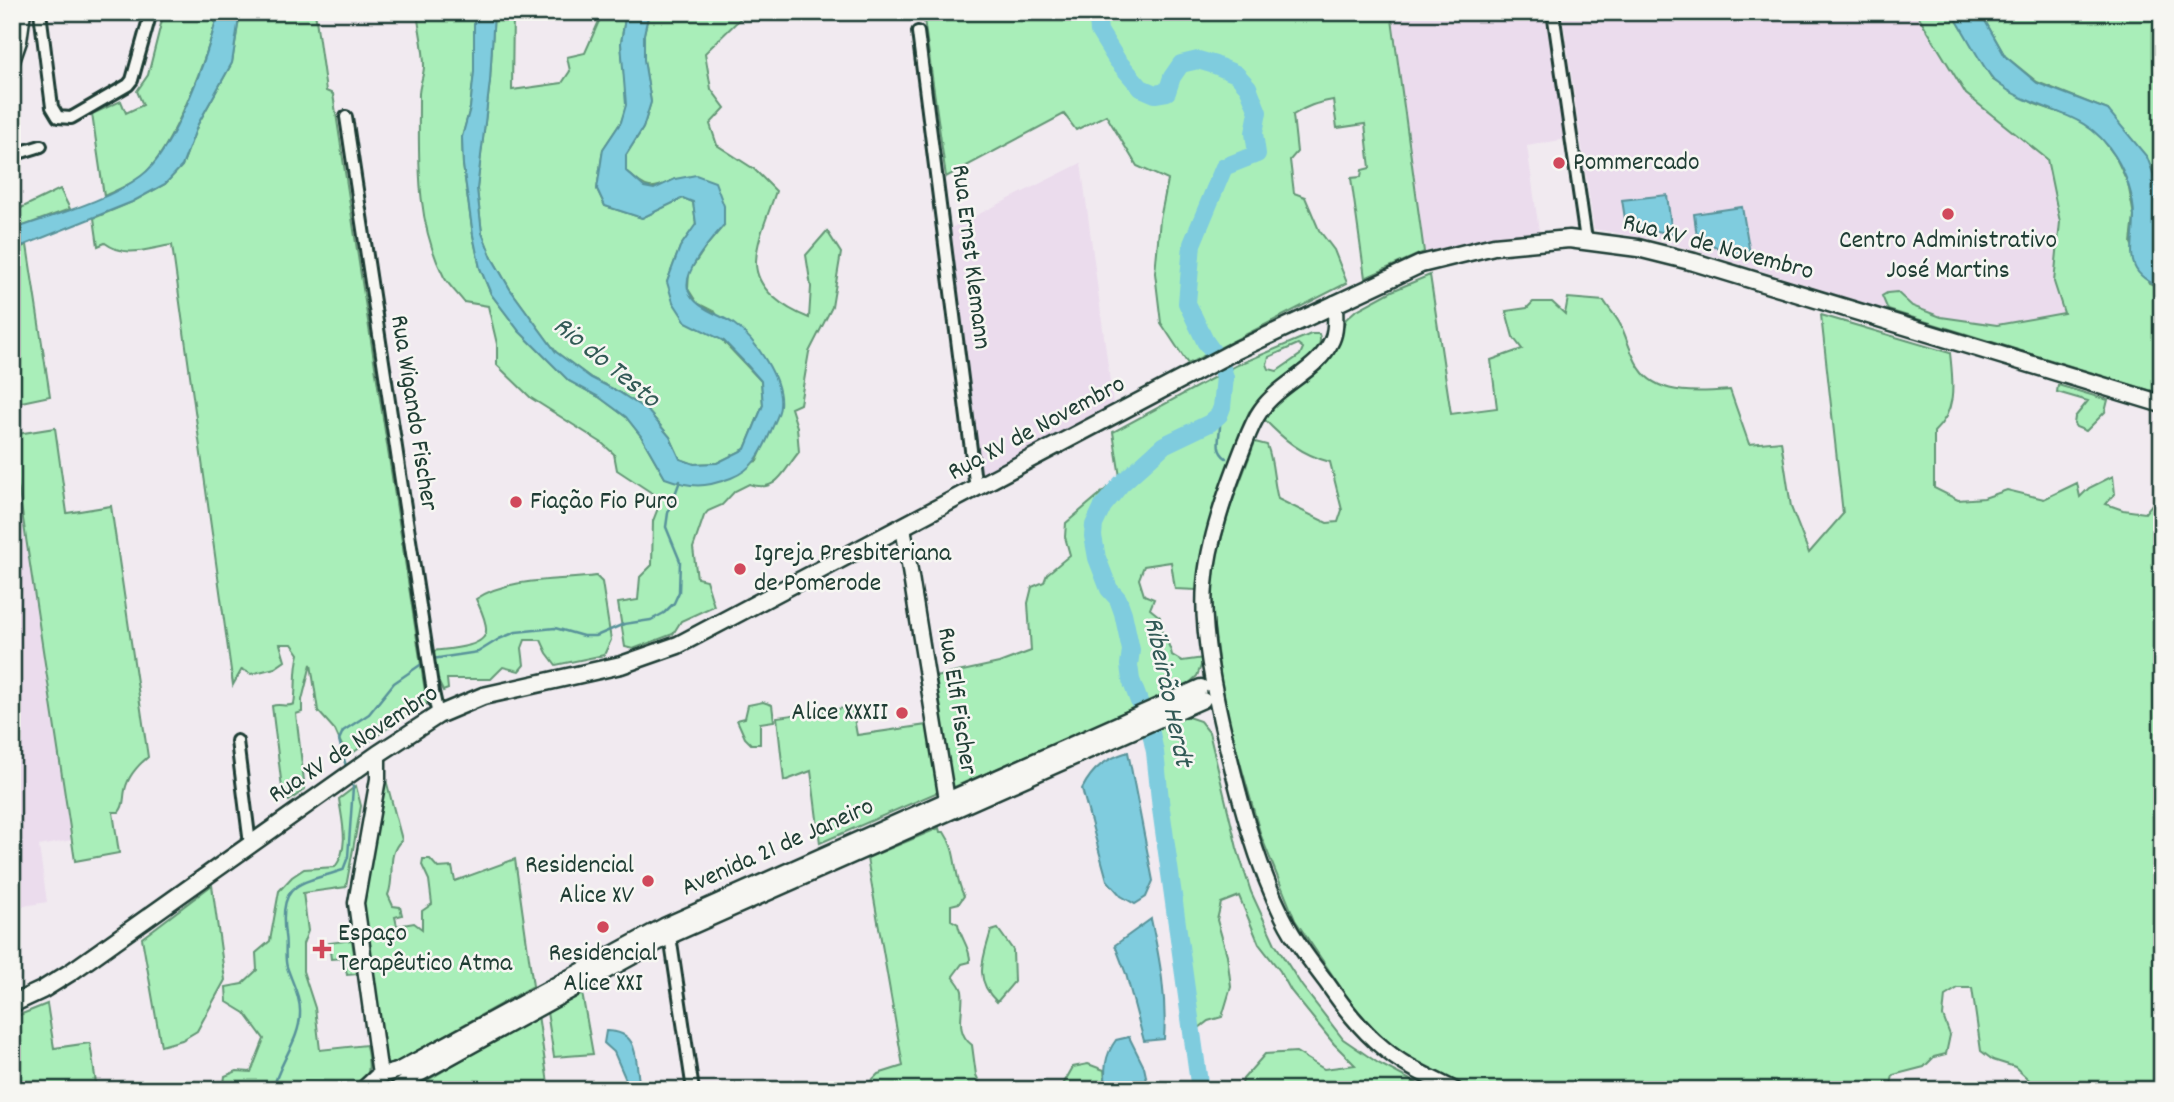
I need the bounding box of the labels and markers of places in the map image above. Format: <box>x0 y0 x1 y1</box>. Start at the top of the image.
place label: Pommercado <box>1573 145 1700 182</box>
marker: Pommercado <box>1551 155 1567 171</box>
marker: Centro Administrativo José Martins <box>1940 206 1956 222</box>
place label: Centro Administrativo José Martins <box>1839 223 2057 290</box>
place label: Fiação Fio Puro <box>530 484 678 521</box>
marker: Fiação Fio Puro <box>508 494 524 510</box>
place label: Igreja Presbiteriana de Pomerode <box>754 536 952 603</box>
marker: Igreja Presbiteriana de Pomerode <box>732 561 748 577</box>
place label: Alice XXXII <box>791 695 888 732</box>
marker: Alice XXXII <box>894 705 910 721</box>
place label: Residencial Alice XV <box>525 848 634 915</box>
marker: Residencial Alice XV <box>640 873 656 889</box>
place label: Espaço Terapêutico Atma <box>338 916 513 983</box>
marker: Residencial Alice XXI <box>595 919 611 935</box>
place label: Residencial Alice XXI <box>548 936 658 1003</box>
marker: Espaço Terapêutico Atma <box>312 939 332 959</box>

